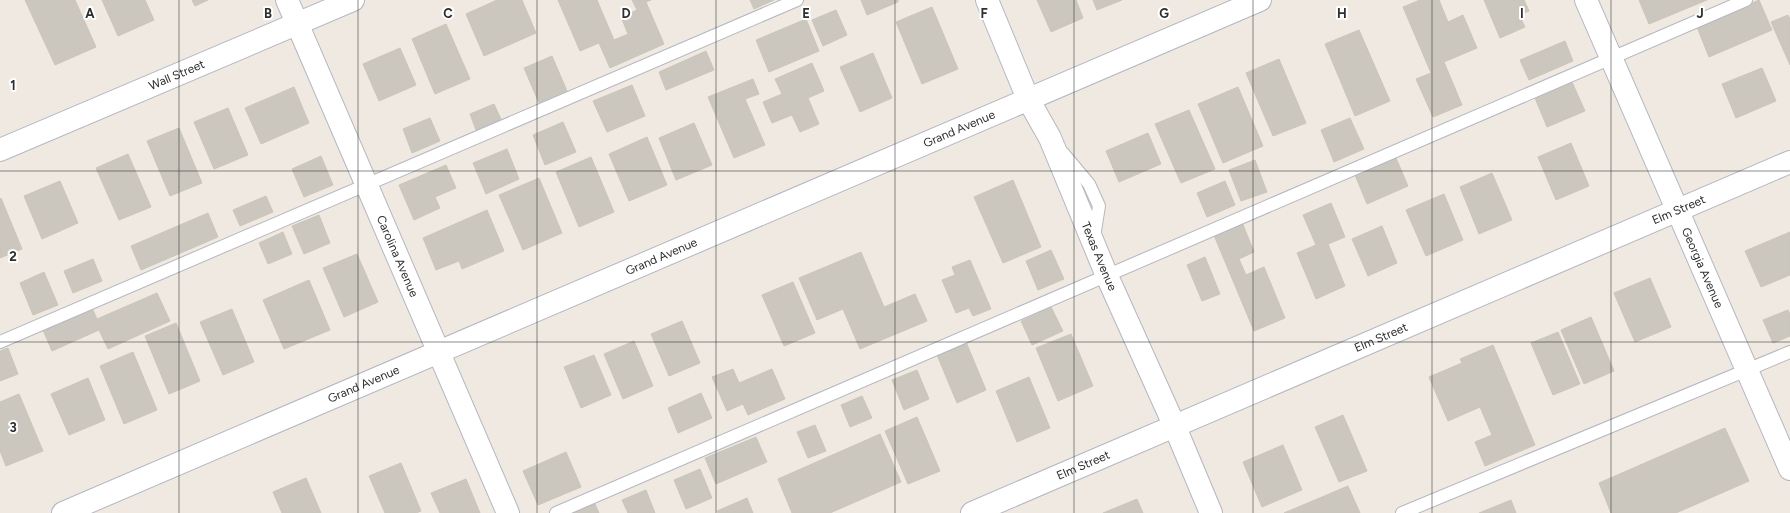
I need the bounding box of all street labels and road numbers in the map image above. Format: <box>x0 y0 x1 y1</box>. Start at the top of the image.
street label: Wall Street <box>147 57 207 93</box>
street label: Grand Avenue <box>921 107 998 150</box>
street label: Elm Street <box>1650 192 1708 227</box>
street label: Carolina Avenue <box>374 213 421 300</box>
street label: Texas Avenue <box>1078 220 1120 293</box>
street label: Georgia Avenue <box>1679 225 1726 311</box>
street label: Grand Avenue <box>623 235 700 278</box>
street label: Elm Street <box>1352 320 1410 355</box>
street label: Grand Avenue <box>326 362 402 406</box>
street label: Elm Street <box>1054 448 1112 483</box>

